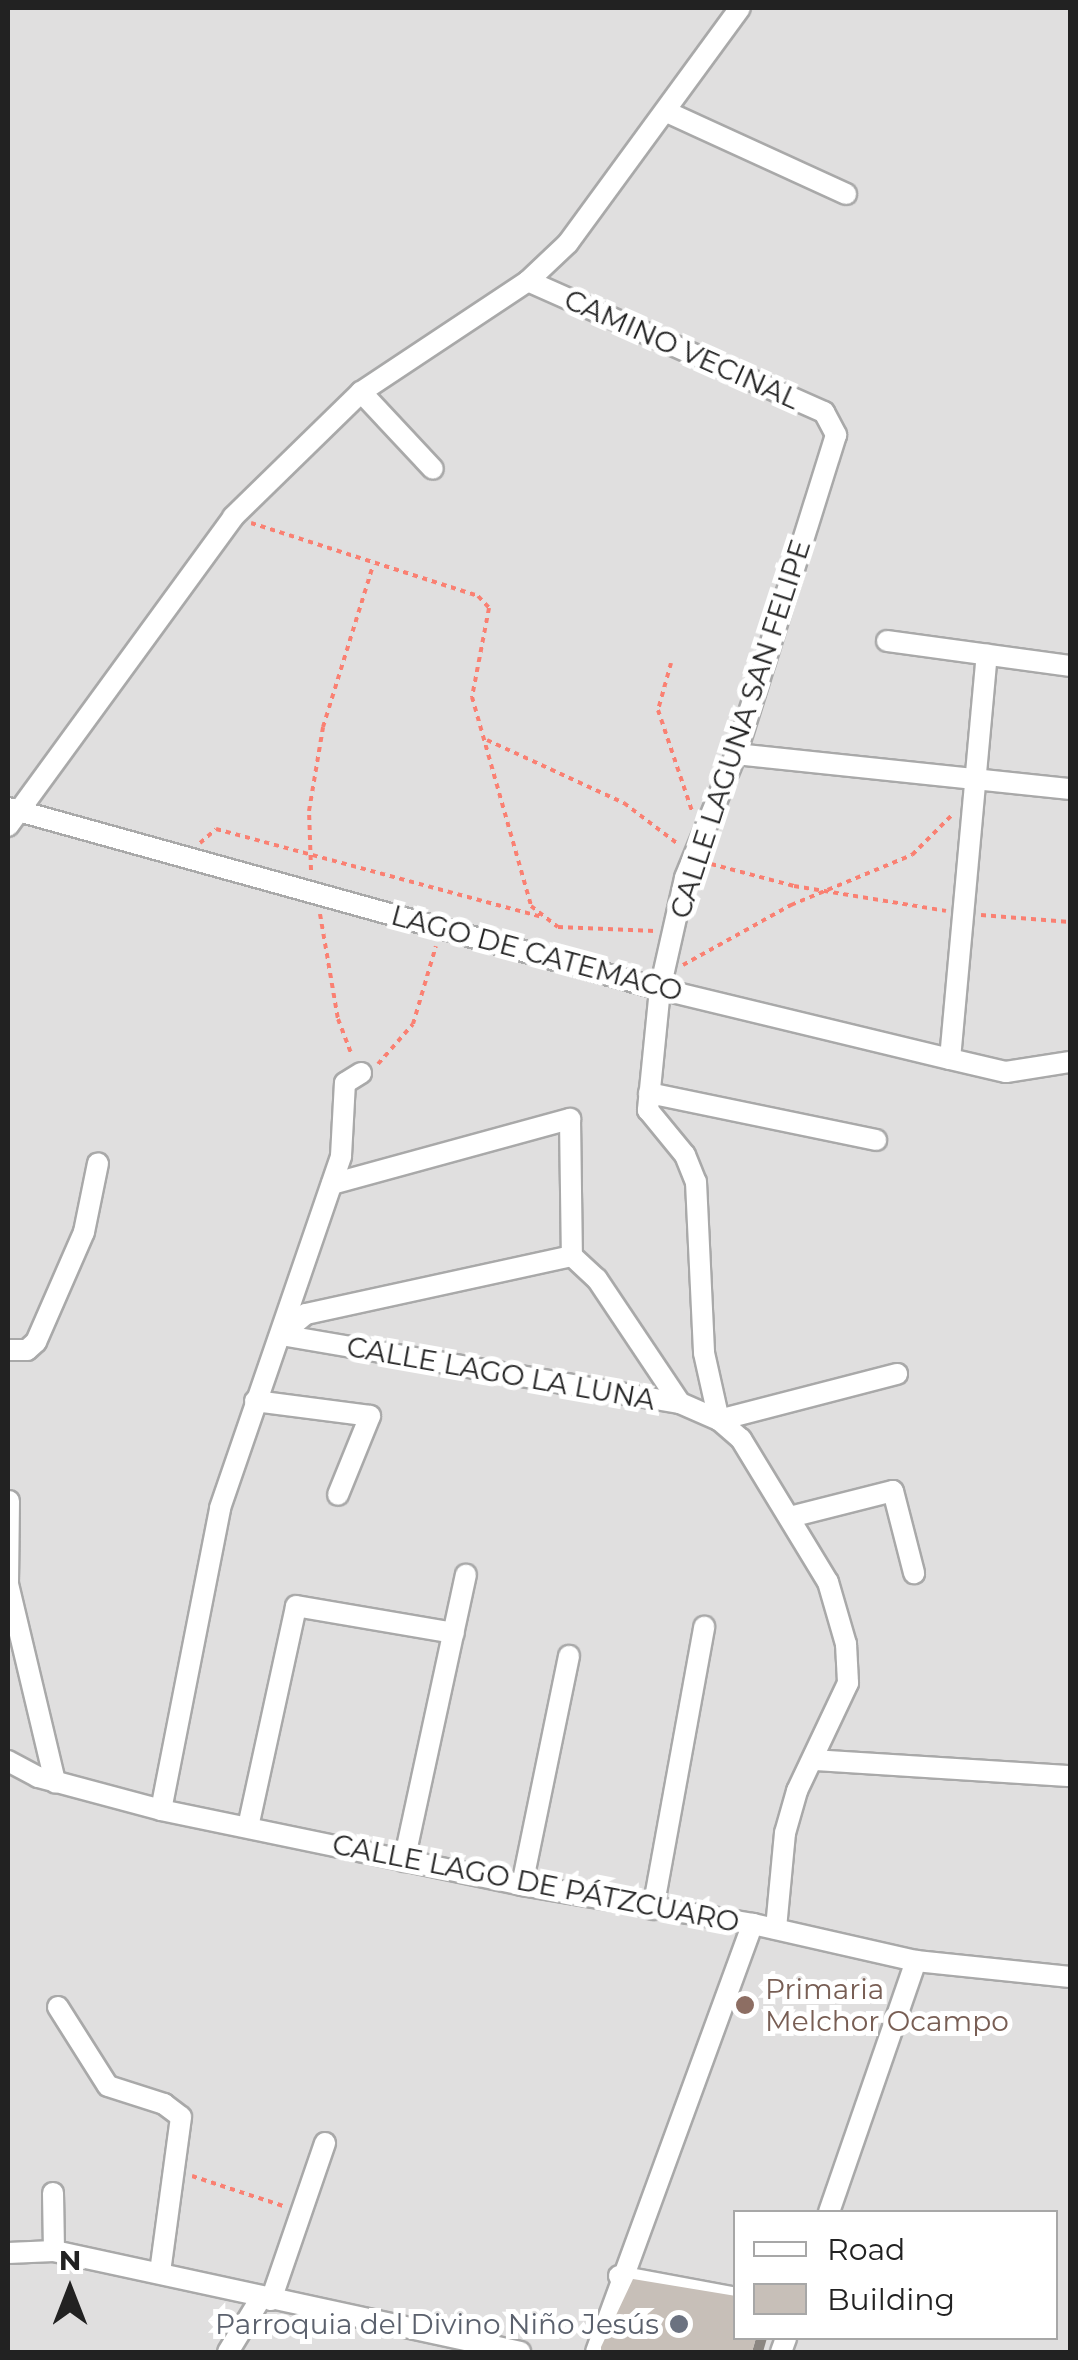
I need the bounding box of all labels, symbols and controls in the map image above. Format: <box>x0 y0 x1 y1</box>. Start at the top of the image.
street label: CAMINO VECINAL <box>559 282 805 416</box>
street label: CALLE LAGUNA SAN FELIPE <box>663 535 817 923</box>
street label: LAGO DE CATEMACO <box>388 898 686 1008</box>
street label: CALLE LAGO LA LUNA <box>344 1329 658 1417</box>
street label: CALLE LAGO DE PÁTZCUARO <box>330 1827 742 1939</box>
place label: Primaria Melchor Ocampo <box>765 1972 1009 2038</box>
marker: Primaria Melchor Ocampo <box>734 1994 756 2016</box>
legend <box>733 2210 1058 2340</box>
text: Road <box>827 2231 905 2268</box>
north arrow <box>20 2240 120 2340</box>
text: N <box>59 2243 81 2277</box>
text: Building <box>827 2281 955 2318</box>
place label: Parroquia del Divino Niño Jesús <box>215 2307 659 2341</box>
marker: Parroquia del Divino Niño Jesús <box>668 2313 690 2335</box>

